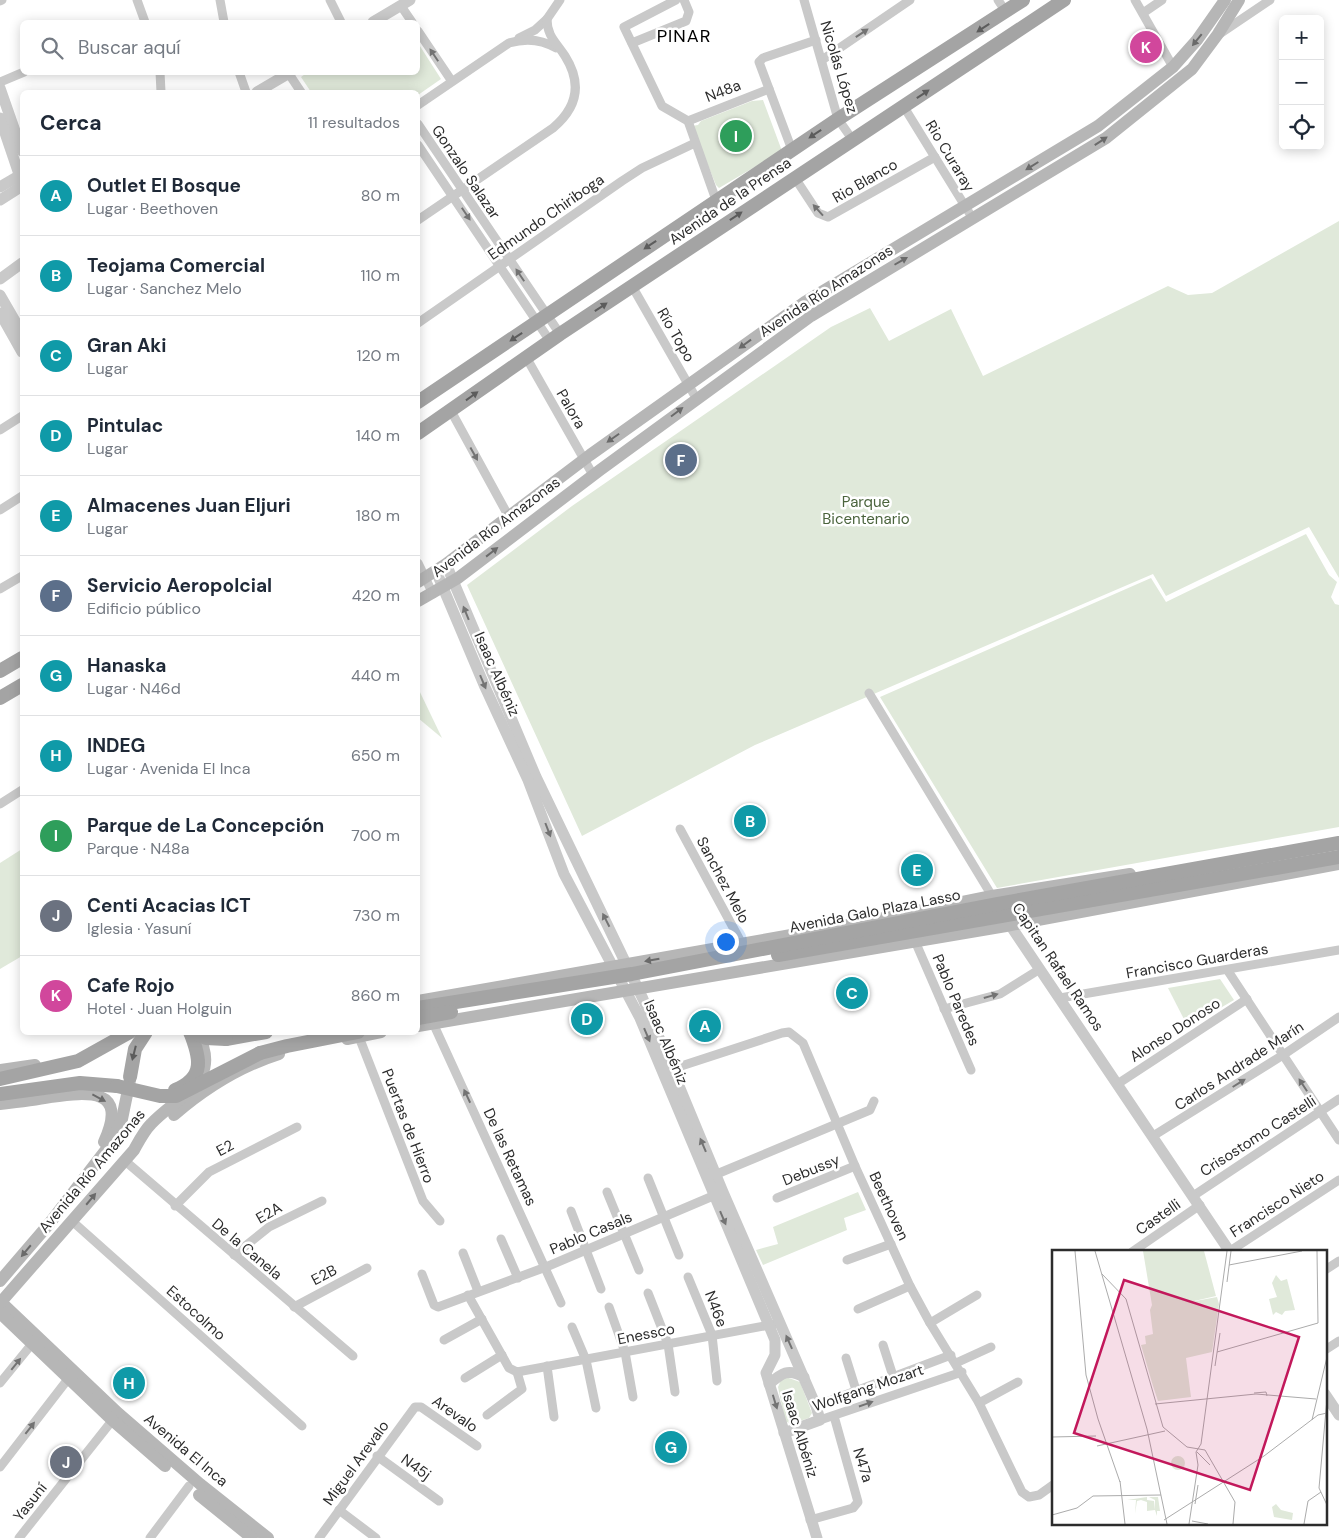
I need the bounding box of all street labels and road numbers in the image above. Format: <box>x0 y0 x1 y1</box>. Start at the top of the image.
street label: Nicolás López <box>815 18 863 116</box>
street label: N48a <box>702 75 744 107</box>
street label: Rio Curaray <box>921 116 980 196</box>
street label: Gonzalo Salazar <box>427 121 505 223</box>
street label: Avenida de la Prensa <box>665 153 795 249</box>
street label: Rio Blanco <box>829 154 901 208</box>
street label: Edmundo Chiriboga <box>484 169 608 265</box>
street label: Avenida Río Amazonas <box>755 240 897 342</box>
street label: Río Topo <box>652 304 700 366</box>
street label: Palora <box>552 386 590 432</box>
street label: Avenida Río Amazonas <box>428 472 564 582</box>
street label: Isaac Albéniz <box>470 629 525 719</box>
street label: Sanchez Melo <box>692 833 754 927</box>
street label: Avenida Galo Plaza Lasso <box>788 885 962 937</box>
street label: Capitan Rafael Ramos <box>1008 899 1108 1035</box>
street label: Francisco Guarderas <box>1124 939 1270 983</box>
street label: Pablo Paredes <box>928 951 984 1049</box>
street label: Alonso Donoso <box>1126 993 1224 1067</box>
street label: Isaac Albéniz <box>639 997 693 1088</box>
street label: Carlos Andrade Marín <box>1171 1017 1307 1115</box>
street label: Puertas de Hierro <box>377 1066 439 1186</box>
street label: Crisostomo Castelli <box>1196 1091 1320 1181</box>
street label: Avenida Río Amazonas <box>34 1105 150 1237</box>
street label: De las Retamas <box>479 1105 541 1209</box>
street label: E2 <box>213 1135 237 1161</box>
street label: Debussy <box>779 1149 843 1190</box>
street label: Francisco Nieto <box>1226 1166 1328 1242</box>
street label: Beethoven <box>864 1168 914 1244</box>
street label: Castelli <box>1132 1194 1184 1240</box>
street label: E2A <box>252 1198 286 1228</box>
street label: Pablo Casals <box>547 1207 635 1259</box>
street label: De la Canela <box>208 1214 286 1284</box>
street label: E2B <box>308 1260 340 1290</box>
street label: Estocolmo <box>162 1281 230 1345</box>
street label: N46e <box>700 1288 732 1330</box>
street label: Enessco <box>616 1319 677 1349</box>
street label: Wolfgang Mozart <box>810 1360 926 1416</box>
street label: Isaac Albéniz <box>777 1388 823 1480</box>
street label: Arevalo <box>428 1391 482 1437</box>
street label: Avenida El Inca <box>140 1409 232 1491</box>
street label: Miguel Arevalo <box>318 1416 394 1509</box>
street label: N47a <box>848 1445 878 1485</box>
street label: N45j <box>397 1449 435 1485</box>
street label: Yasuní <box>9 1478 52 1525</box>

